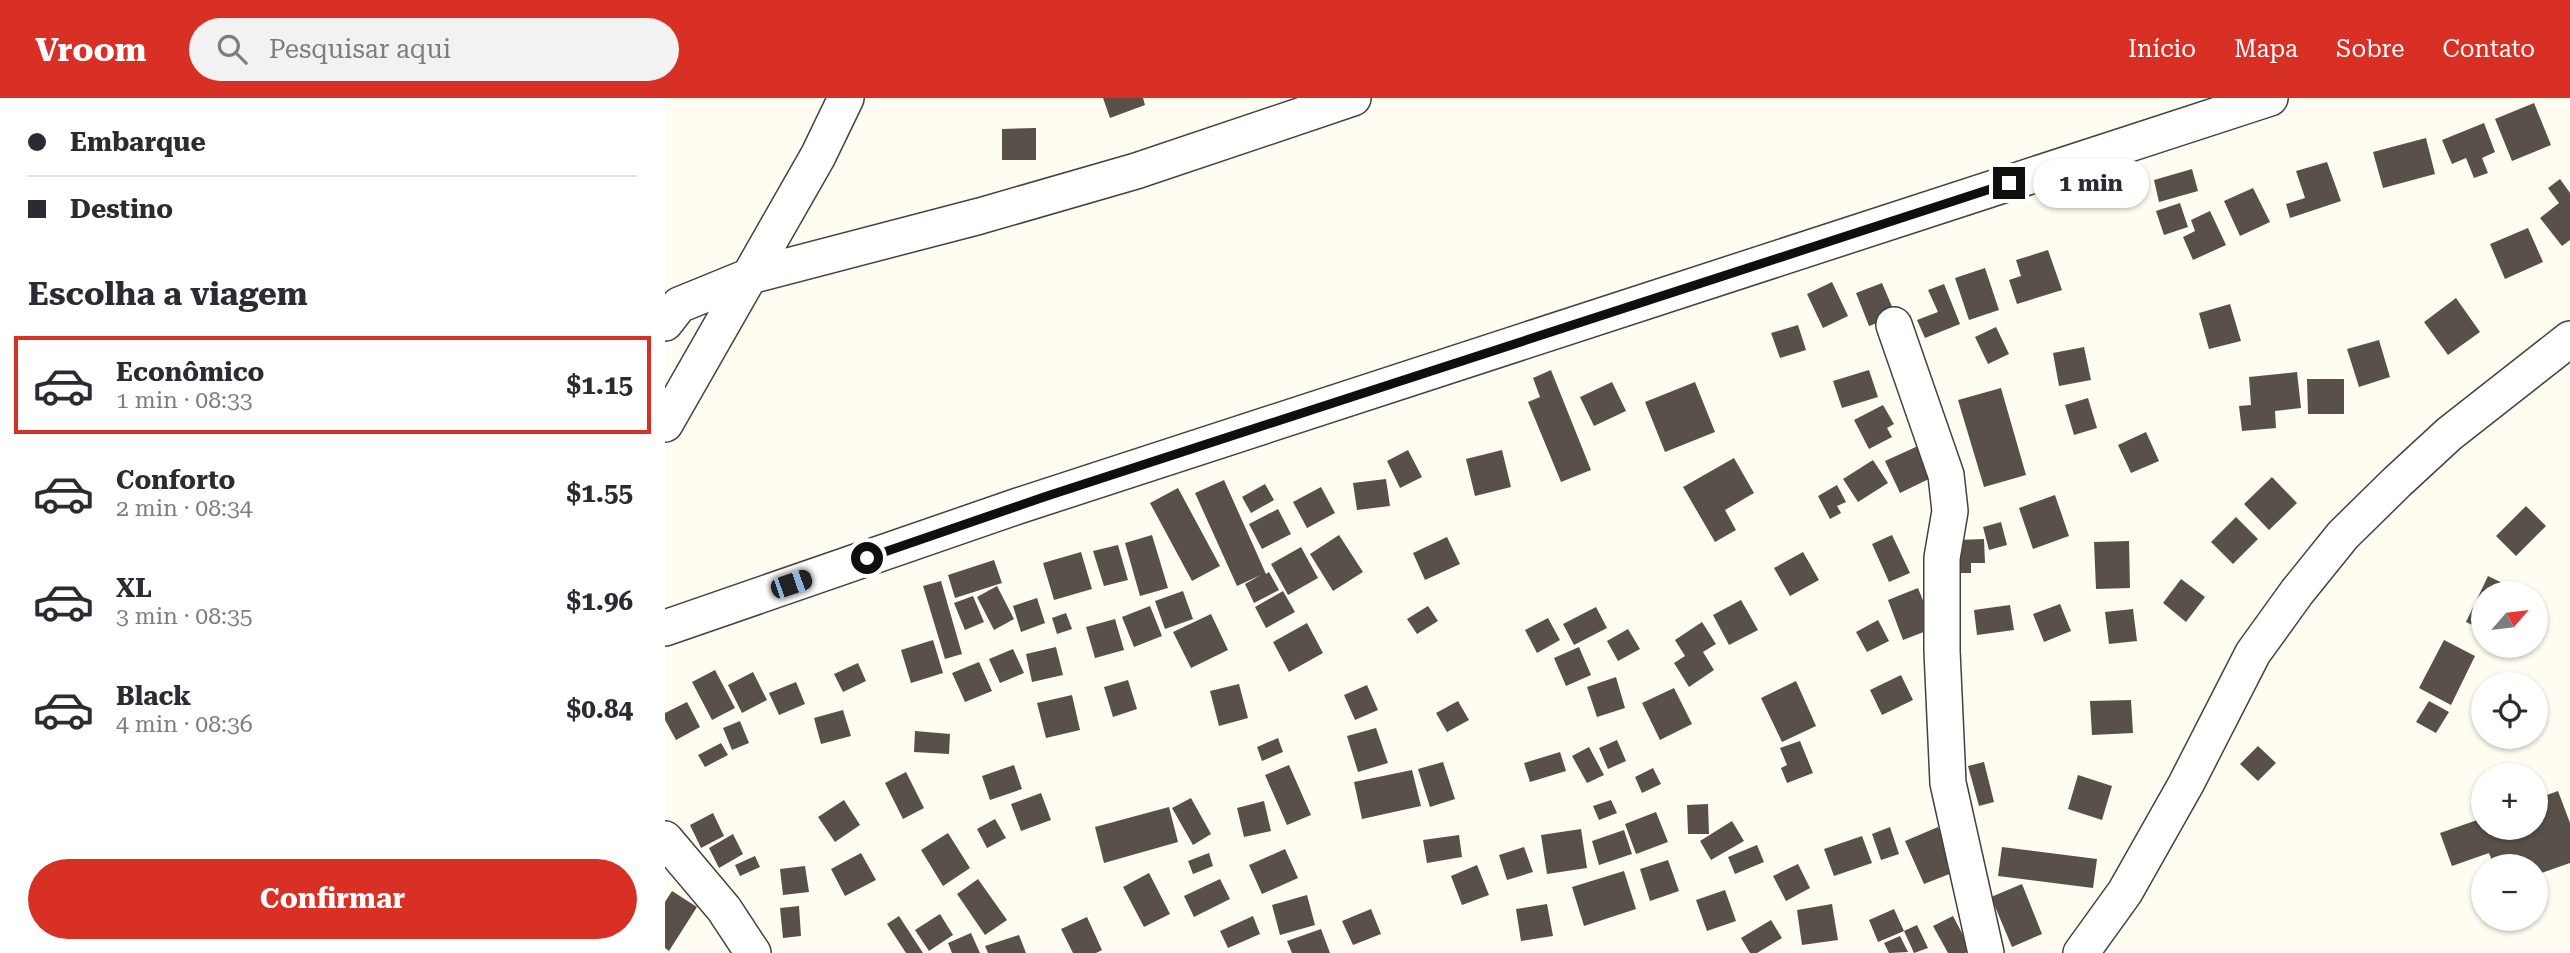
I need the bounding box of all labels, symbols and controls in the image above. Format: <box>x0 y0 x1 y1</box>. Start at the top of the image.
search box <box>189 18 679 81</box>
text: Vroom <box>35 30 147 69</box>
icon: search <box>213 30 251 68</box>
text: Pesquisar aqui <box>269 34 451 64</box>
text: Início <box>2128 35 2196 63</box>
text: Mapa <box>2234 35 2298 63</box>
text: Sobre <box>2336 35 2404 63</box>
text: Contato <box>2442 35 2535 63</box>
text: Embarque <box>70 127 206 157</box>
callout: 1 min <box>2033 158 2149 208</box>
route end <box>1993 167 2025 199</box>
text: 1 min <box>2059 170 2123 197</box>
text: Destino <box>70 194 173 224</box>
text: Escolha a viagem <box>28 275 308 313</box>
icon: car <box>32 354 95 417</box>
text: Econômico <box>116 357 264 387</box>
text: $1.15 <box>567 370 633 400</box>
text: 1 min · 08:33 <box>116 387 253 414</box>
icon: car <box>32 462 95 525</box>
text: Conforto <box>116 465 235 495</box>
text: $1.55 <box>567 478 633 508</box>
text: 2 min · 08:34 <box>116 495 253 522</box>
route start <box>851 542 883 574</box>
car <box>768 567 815 601</box>
icon: car <box>32 570 95 633</box>
text: XL <box>116 573 152 603</box>
north arrow <box>2471 581 2548 658</box>
map controls <box>2471 581 2548 931</box>
text: $1.96 <box>567 586 633 616</box>
text: 3 min · 08:35 <box>116 603 253 630</box>
button: locate <box>2471 672 2548 749</box>
icon: car <box>32 678 95 741</box>
text: Black <box>116 681 191 711</box>
text: $0.84 <box>567 694 633 724</box>
text: 4 min · 08:36 <box>116 711 253 738</box>
button: + <box>2471 763 2548 840</box>
button: − <box>2471 854 2548 931</box>
button: Confirmar <box>28 859 637 939</box>

